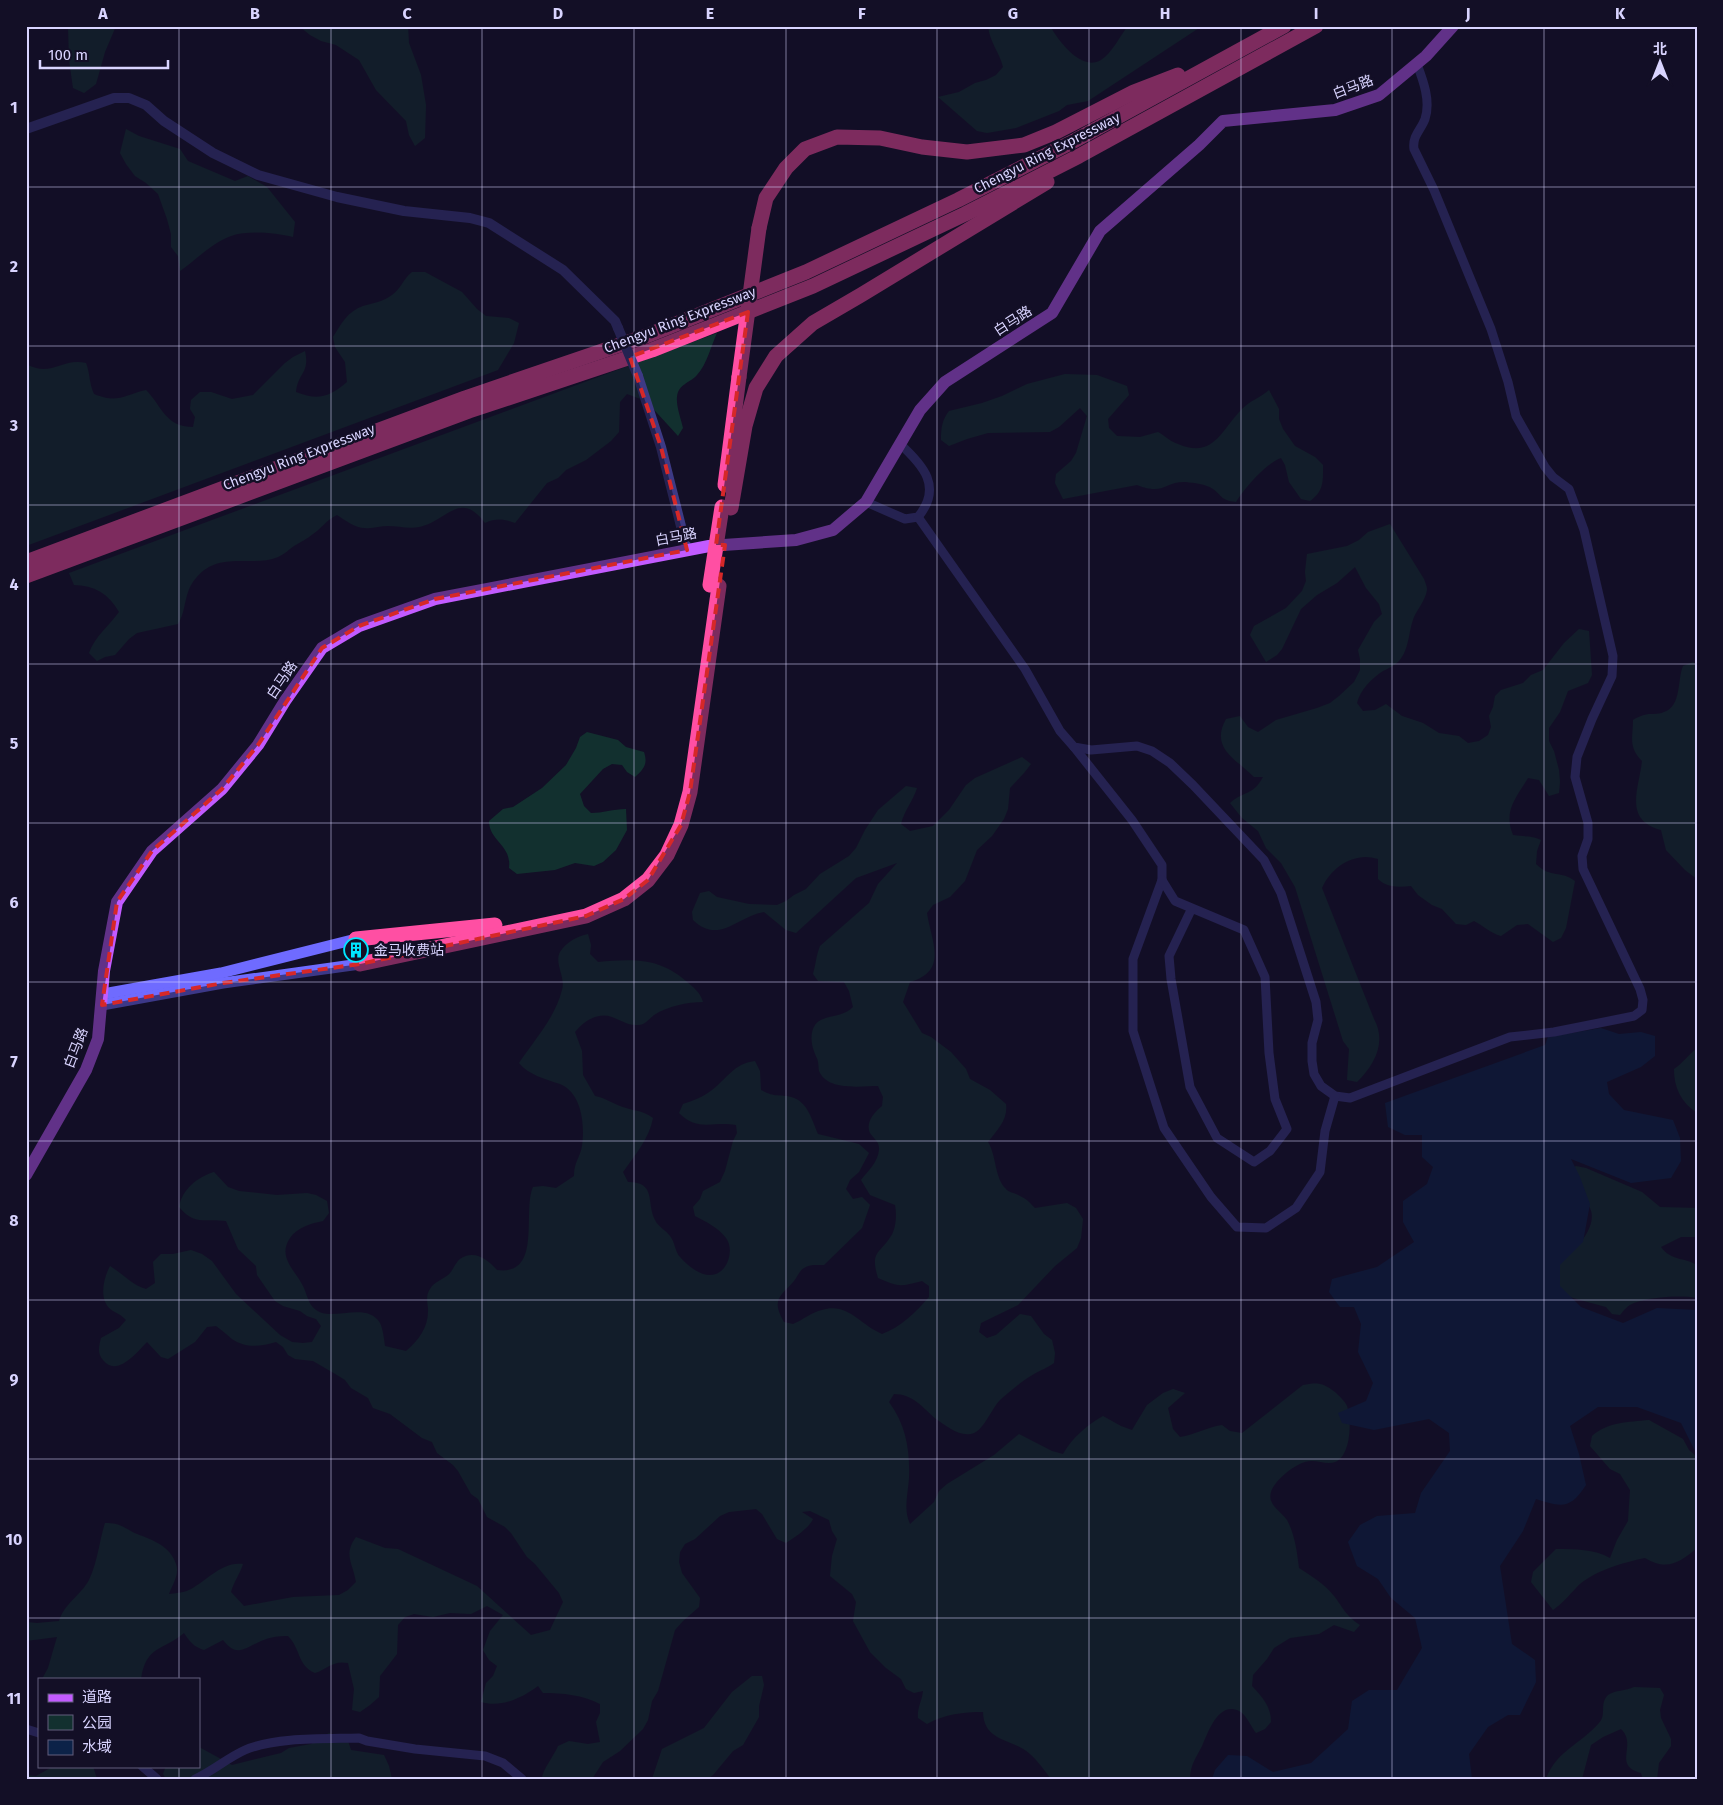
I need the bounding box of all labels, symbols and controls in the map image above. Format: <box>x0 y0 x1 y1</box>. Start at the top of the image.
text: A <box>97 4 108 23</box>
text: B <box>250 4 260 23</box>
text: C <box>402 4 412 23</box>
text: D <box>553 4 563 23</box>
text: E <box>706 4 714 23</box>
text: F <box>858 4 866 23</box>
text: G <box>1008 4 1018 23</box>
text: H <box>1160 4 1170 23</box>
text: I <box>1314 4 1318 23</box>
text: J <box>1464 4 1471 23</box>
text: K <box>1615 4 1626 23</box>
scale bar <box>40 38 168 70</box>
north arrow <box>1636 38 1686 88</box>
text: 北 <box>1653 41 1667 58</box>
text: 100 m <box>48 46 88 64</box>
street label: 白马路 <box>1330 72 1376 102</box>
text: 1 <box>10 98 18 117</box>
street label: Chengyu Ring Expressway <box>971 109 1123 197</box>
text: 2 <box>10 257 18 276</box>
street label: Chengyu Ring Expressway <box>602 283 759 357</box>
street label: 白马路 <box>991 302 1035 340</box>
text: 3 <box>9 416 18 435</box>
street label: Chengyu Ring Expressway <box>221 420 378 494</box>
street label: 白马路 <box>654 525 698 549</box>
text: 4 <box>9 575 19 594</box>
street label: 白马路 <box>263 658 301 702</box>
text: 5 <box>10 734 19 753</box>
text: 6 <box>9 893 19 912</box>
building icon: 金马收费站 <box>343 937 369 963</box>
place label: 金马收费站 <box>374 942 444 959</box>
street label: 白马路 <box>61 1025 91 1071</box>
text: 7 <box>10 1052 18 1071</box>
text: 8 <box>9 1211 19 1230</box>
text: 9 <box>10 1370 19 1389</box>
text: 10 <box>6 1530 22 1549</box>
legend <box>38 1678 200 1768</box>
text: 道路 <box>82 1688 112 1706</box>
text: 11 <box>7 1689 21 1708</box>
text: 公园 <box>82 1714 112 1732</box>
text: 水域 <box>82 1738 112 1756</box>

